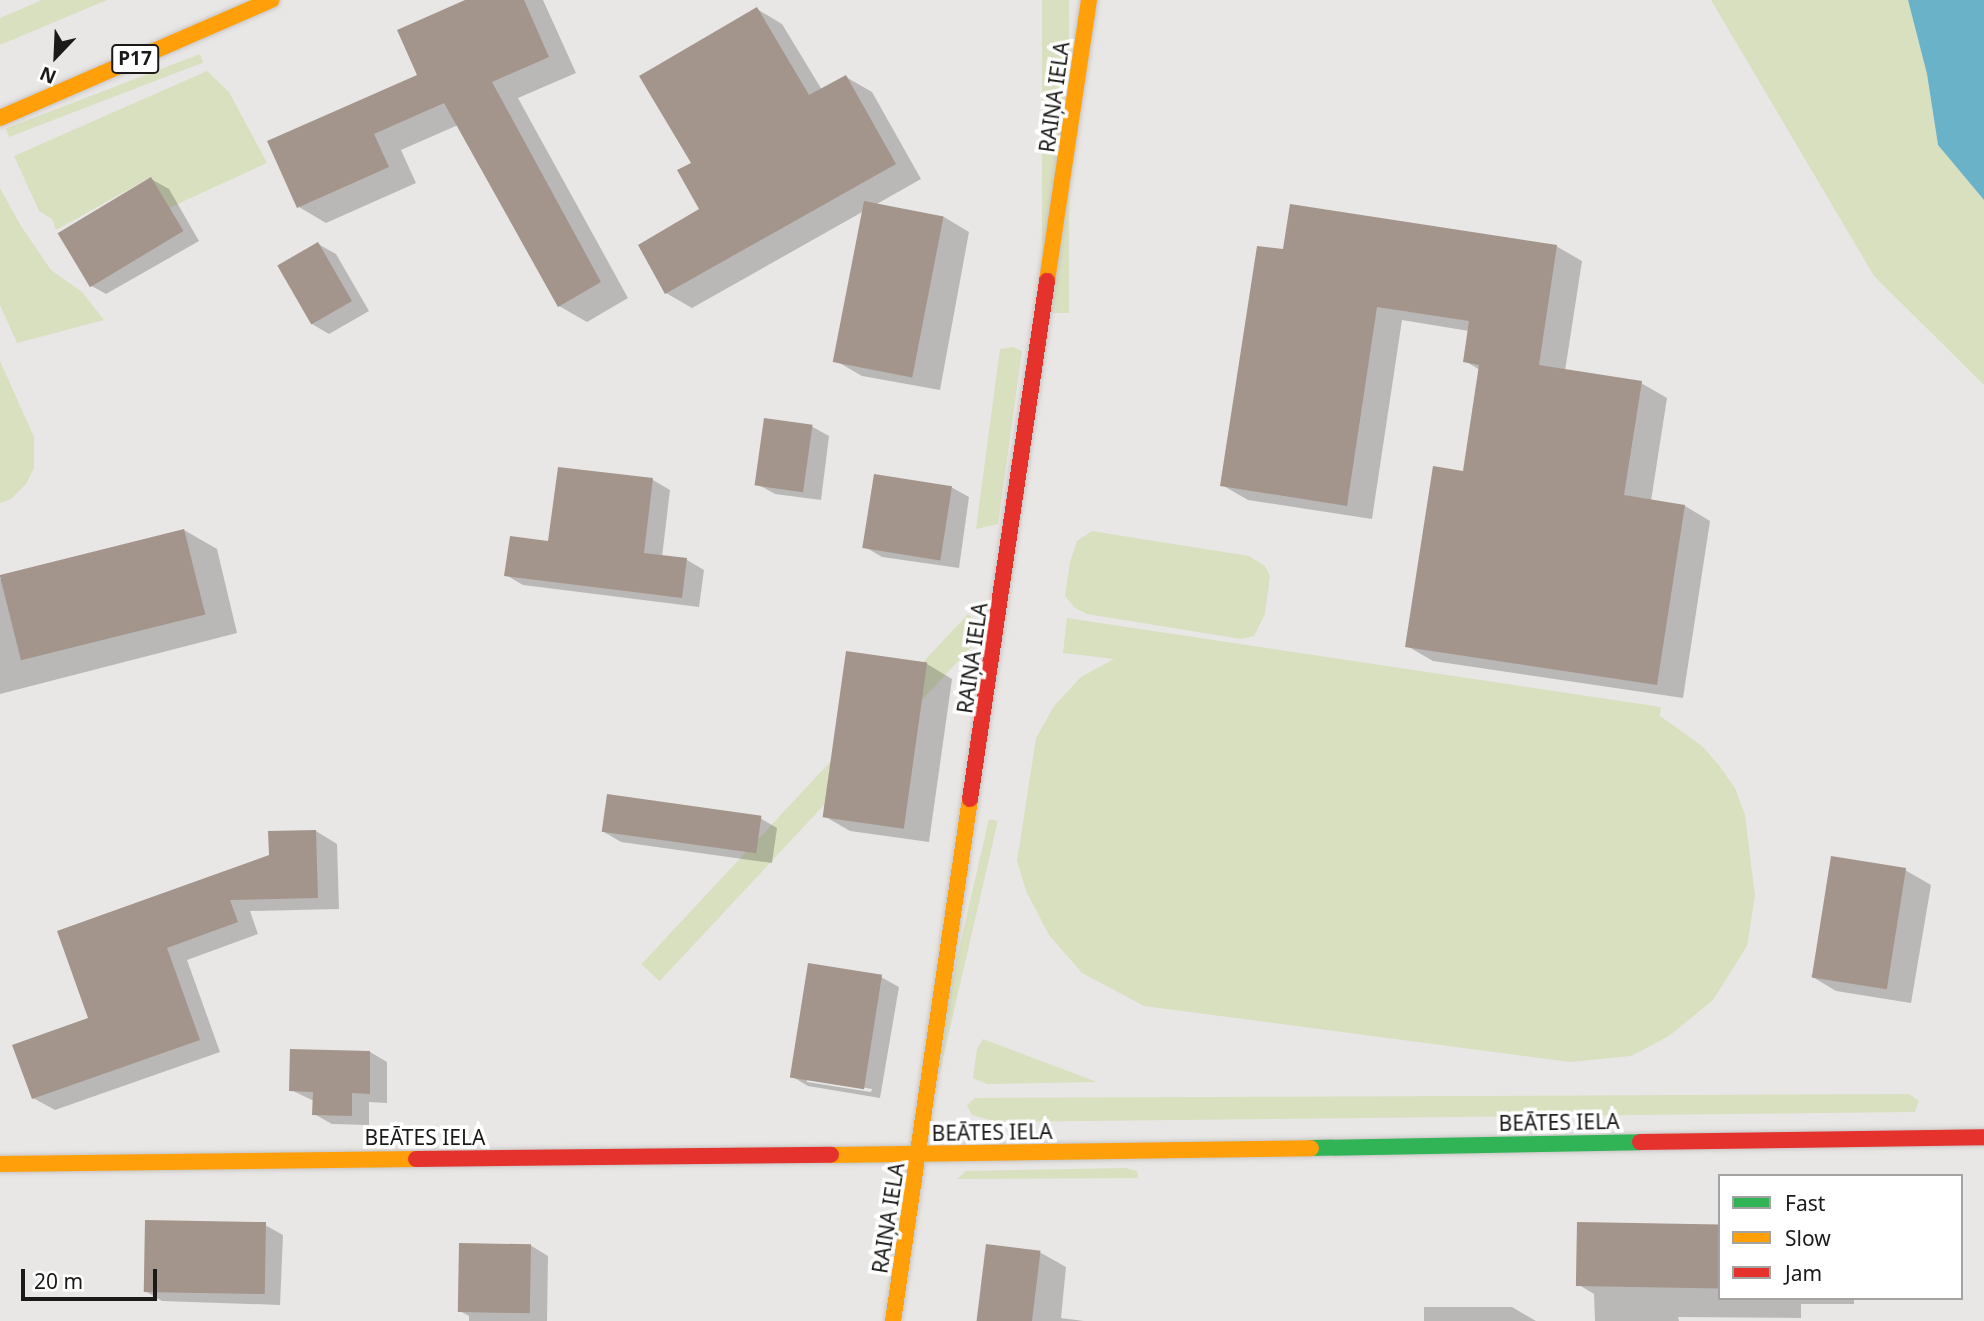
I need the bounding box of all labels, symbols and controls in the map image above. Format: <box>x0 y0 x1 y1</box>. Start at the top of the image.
north arrow <box>21 21 91 91</box>
street label: RAIŅA IELA <box>1034 40 1074 154</box>
road number: P17 <box>110 44 160 74</box>
text: N <box>36 60 60 90</box>
street label: RAIŅA IELA <box>952 601 992 715</box>
street label: BEĀTES IELA <box>1498 1108 1620 1136</box>
street label: BEĀTES IELA <box>931 1118 1053 1146</box>
street label: BEĀTES IELA <box>365 1124 485 1150</box>
street label: RAIŅA IELA <box>867 1161 909 1275</box>
legend <box>1718 1174 1963 1300</box>
text: Fast <box>1785 1189 1825 1217</box>
text: Slow <box>1785 1224 1831 1252</box>
scale bar <box>24 1254 161 1298</box>
text: Jam <box>1785 1259 1822 1287</box>
text: 20 m <box>34 1267 83 1295</box>

